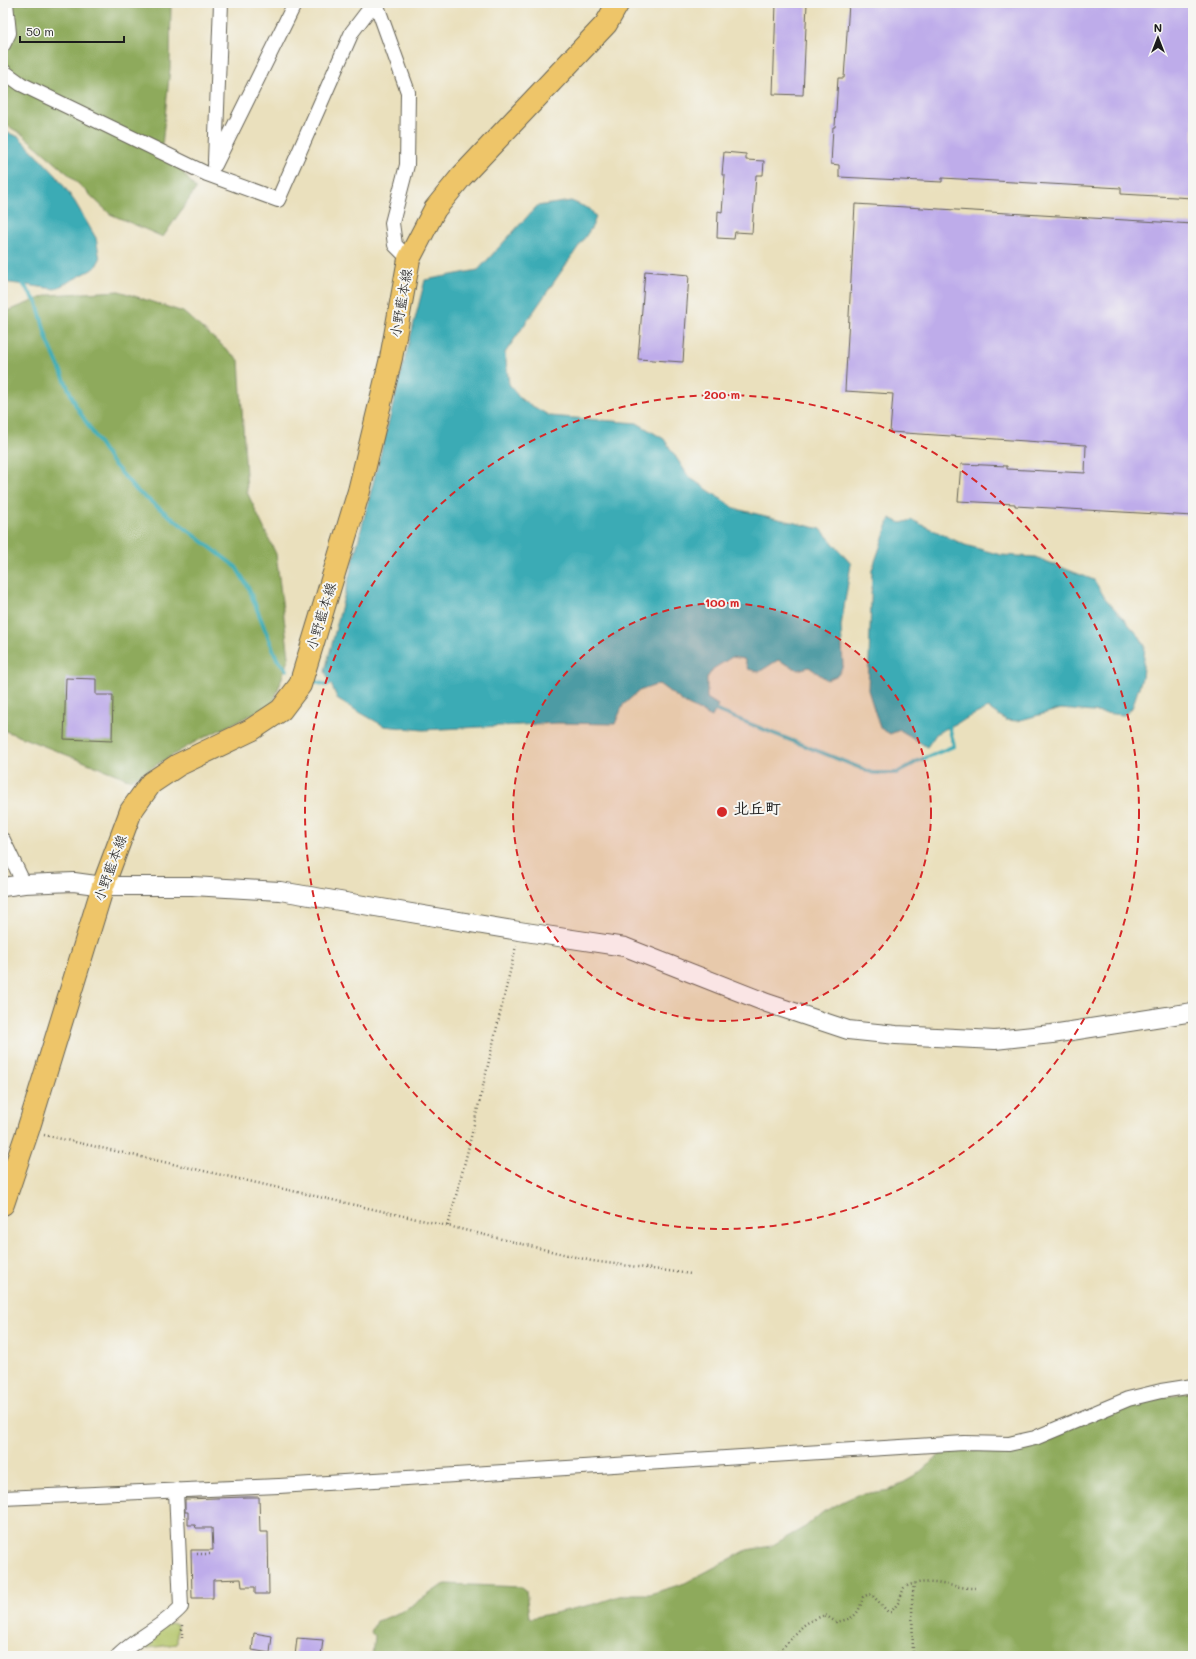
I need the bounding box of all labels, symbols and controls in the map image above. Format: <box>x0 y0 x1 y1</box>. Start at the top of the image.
scale bar <box>20 18 124 44</box>
north arrow <box>1138 18 1178 58</box>
text: N <box>1154 20 1162 35</box>
text: 50 m <box>26 23 54 39</box>
street label: 小野藍本線 <box>385 267 416 339</box>
text: 200 m <box>704 386 740 402</box>
street label: 小野藍本線 <box>301 580 340 652</box>
text: 100 m <box>705 594 739 610</box>
district label: 北丘町 <box>733 797 781 818</box>
centre of rings <box>715 805 729 819</box>
street label: 小野藍本線 <box>89 832 130 904</box>

